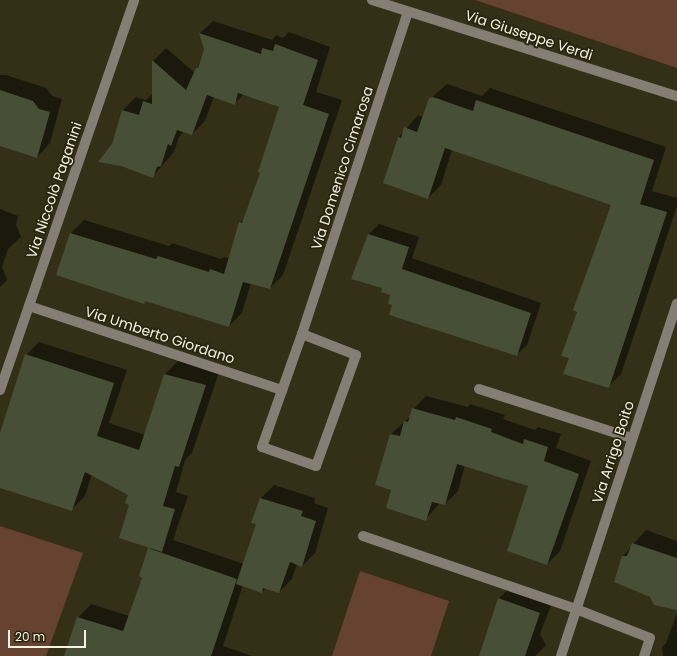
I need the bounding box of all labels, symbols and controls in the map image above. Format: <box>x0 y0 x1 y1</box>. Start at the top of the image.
street label: Via Giuseppe Verdi <box>463 6 595 64</box>
street label: Via Domenico Cimarosa <box>308 84 376 252</box>
street label: Via Niccolò Paganini <box>23 120 85 260</box>
street label: Via Umberto Giordano <box>83 303 237 367</box>
street label: Via Arrigo Boito <box>589 399 637 505</box>
scale bar <box>10 622 88 648</box>
text: 20 m <box>15 628 45 645</box>

